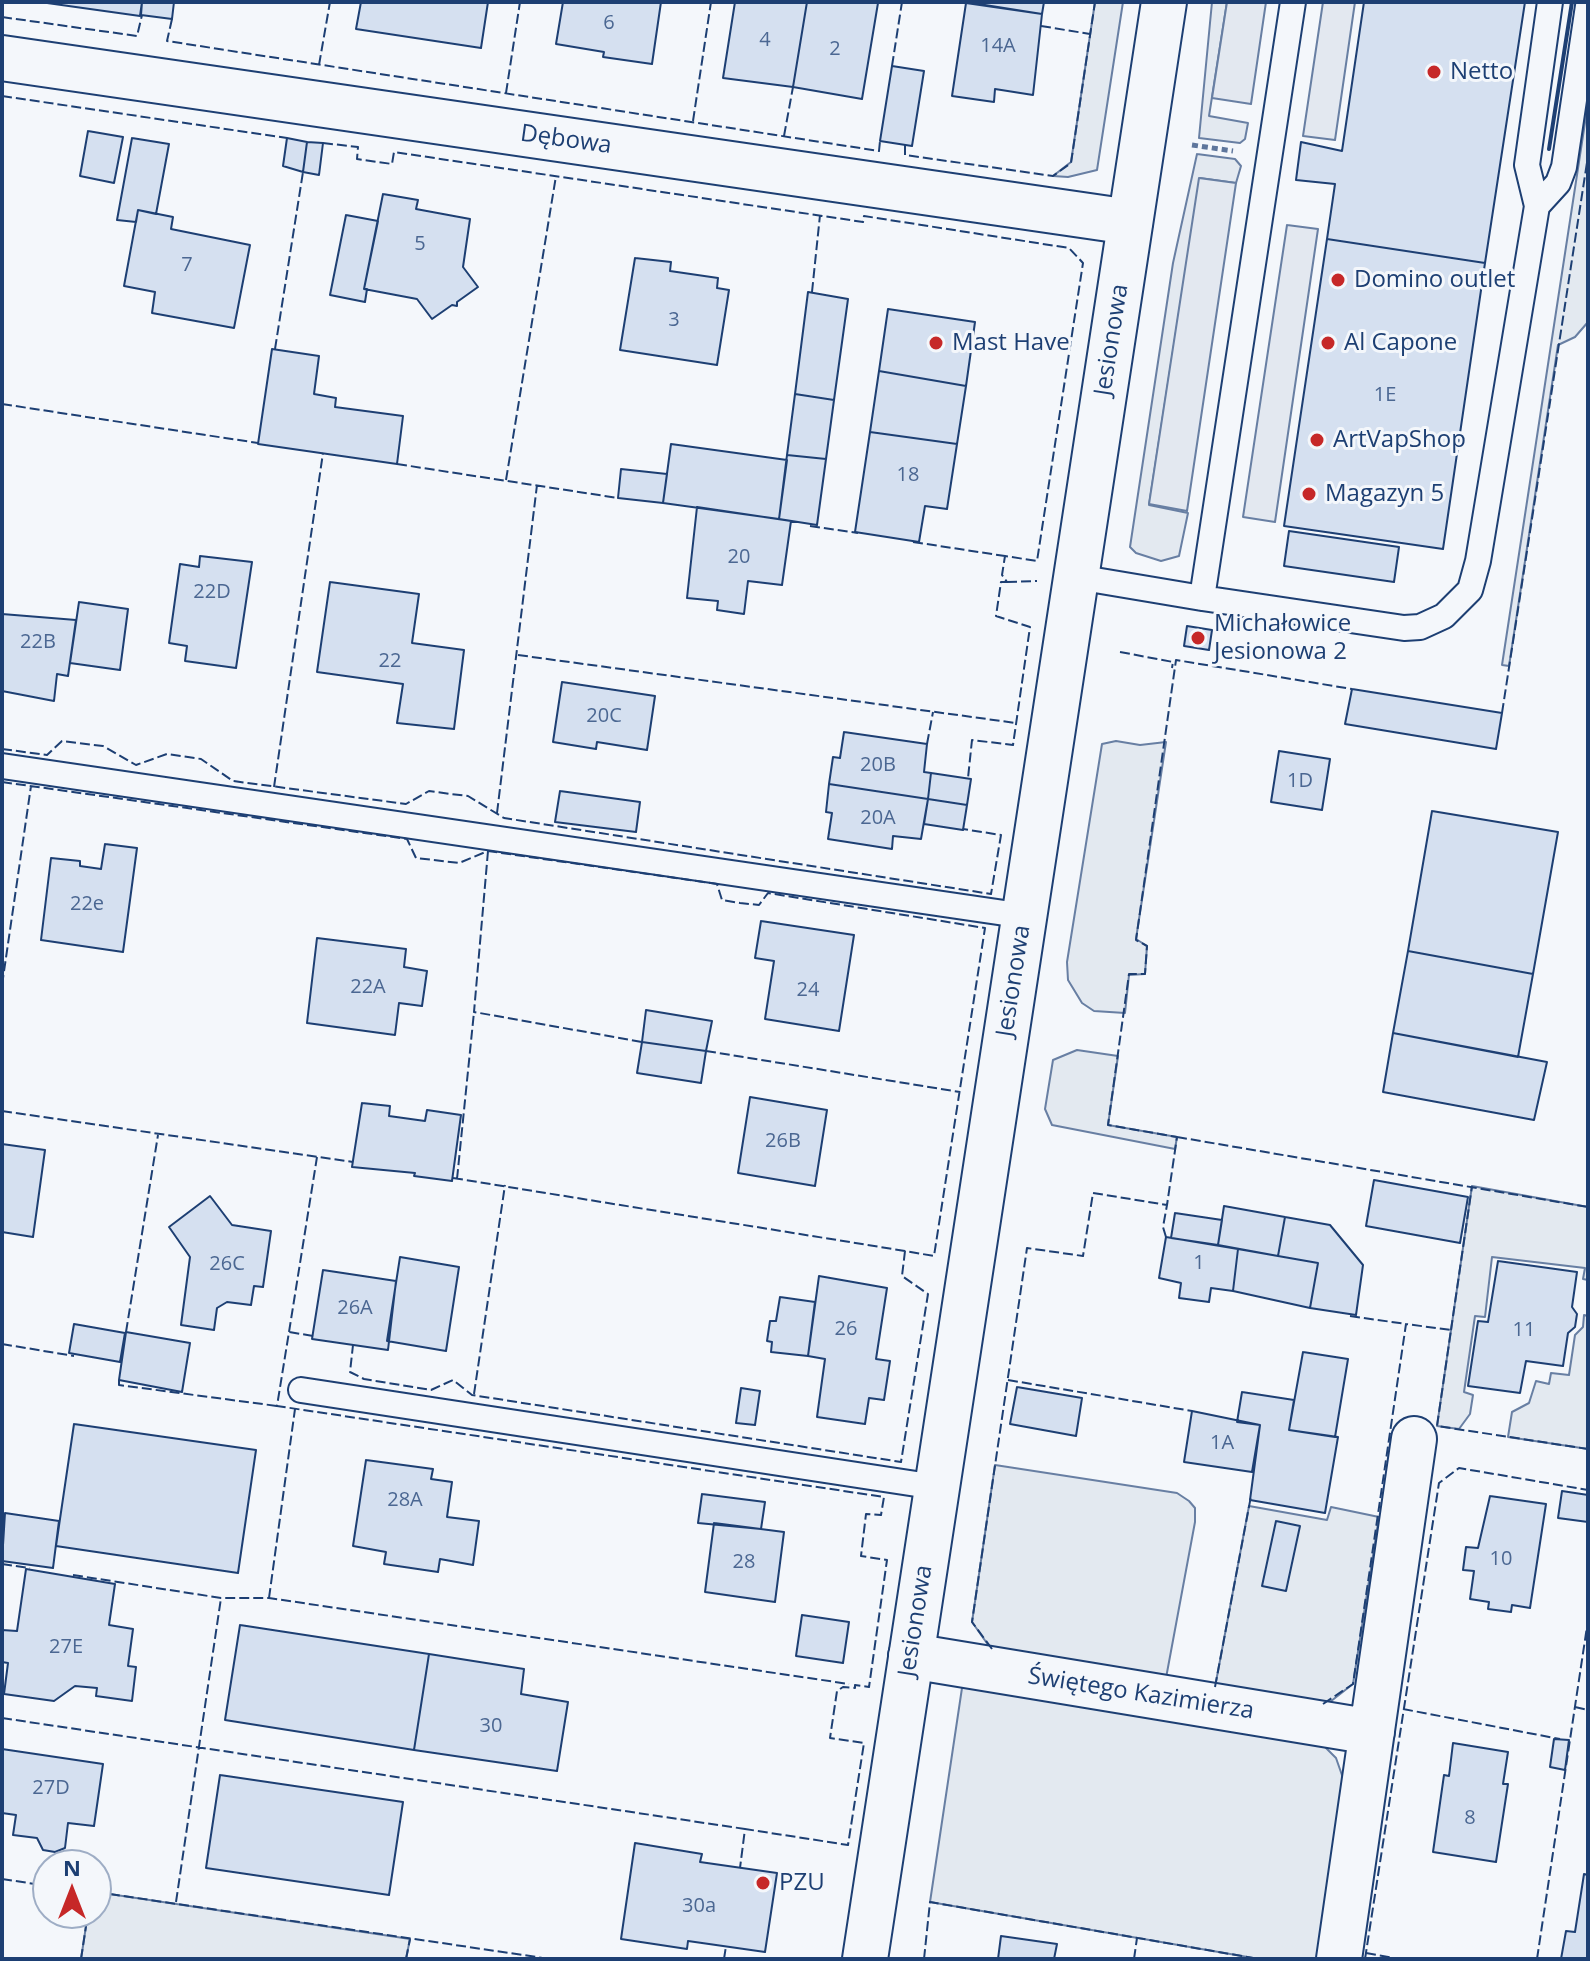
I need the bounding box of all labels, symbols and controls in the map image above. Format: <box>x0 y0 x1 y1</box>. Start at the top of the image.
house number: 6 <box>603 11 615 35</box>
house number: 4 <box>759 28 771 52</box>
house number: 14A <box>980 34 1016 58</box>
house number: 2 <box>829 37 841 61</box>
place label: Netto <box>1450 58 1513 86</box>
marker: Netto <box>1425 63 1443 81</box>
street label: Dębowa <box>518 119 614 161</box>
house number: 5 <box>414 232 426 256</box>
house number: 7 <box>181 253 193 277</box>
place label: Domino outlet <box>1354 266 1515 294</box>
marker: Domino outlet <box>1329 271 1347 289</box>
street label: Jesionowa <box>1089 282 1135 398</box>
house number: 3 <box>668 308 680 332</box>
place label: Mast Have <box>952 329 1070 357</box>
place label: Al Capone <box>1344 329 1457 357</box>
marker: Mast Have <box>927 334 945 352</box>
marker: Al Capone <box>1319 334 1337 352</box>
house number: 1E <box>1374 383 1396 407</box>
place label: ArtVapShop <box>1333 426 1466 454</box>
marker: ArtVapShop <box>1308 431 1326 449</box>
house number: 18 <box>897 463 919 487</box>
place label: Magazyn 5 <box>1325 480 1444 508</box>
marker: Magazyn 5 <box>1300 485 1318 503</box>
house number: 20 <box>728 545 750 569</box>
house number: 22D <box>193 580 231 604</box>
place label: Michałowice Jesionowa 2 <box>1214 610 1351 666</box>
marker: Michałowice Jesionowa 2 <box>1189 629 1207 647</box>
house number: 22B <box>20 630 56 654</box>
house number: 22 <box>379 649 401 673</box>
house number: 20C <box>586 704 622 728</box>
house number: 20B <box>860 753 896 777</box>
house number: 1D <box>1287 769 1313 793</box>
house number: 20A <box>860 806 896 830</box>
house number: 22e <box>70 892 104 916</box>
street label: Jesionowa <box>991 923 1037 1039</box>
house number: 22A <box>350 975 386 999</box>
house number: 24 <box>797 978 819 1002</box>
house number: 26B <box>765 1129 801 1153</box>
house number: 1 <box>1193 1251 1205 1275</box>
house number: 26C <box>209 1252 245 1276</box>
house number: 26A <box>337 1296 373 1320</box>
house number: 26 <box>835 1317 857 1341</box>
house number: 11 <box>1513 1318 1535 1342</box>
house number: 1A <box>1210 1431 1234 1455</box>
house number: 28A <box>387 1488 423 1512</box>
house number: 10 <box>1490 1547 1512 1571</box>
house number: 28 <box>733 1550 755 1574</box>
street label: Jesionowa <box>893 1563 939 1679</box>
house number: 27E <box>49 1635 83 1659</box>
street label: Świętego Kazimierza <box>1026 1662 1256 1726</box>
house number: 30 <box>480 1714 502 1738</box>
house number: 27D <box>32 1776 70 1800</box>
house number: 8 <box>1464 1806 1476 1830</box>
north arrow <box>32 1849 112 1929</box>
text: N <box>63 1852 81 1882</box>
place label: PZU <box>779 1869 825 1897</box>
marker: PZU <box>754 1874 772 1892</box>
house number: 30a <box>682 1894 716 1918</box>

